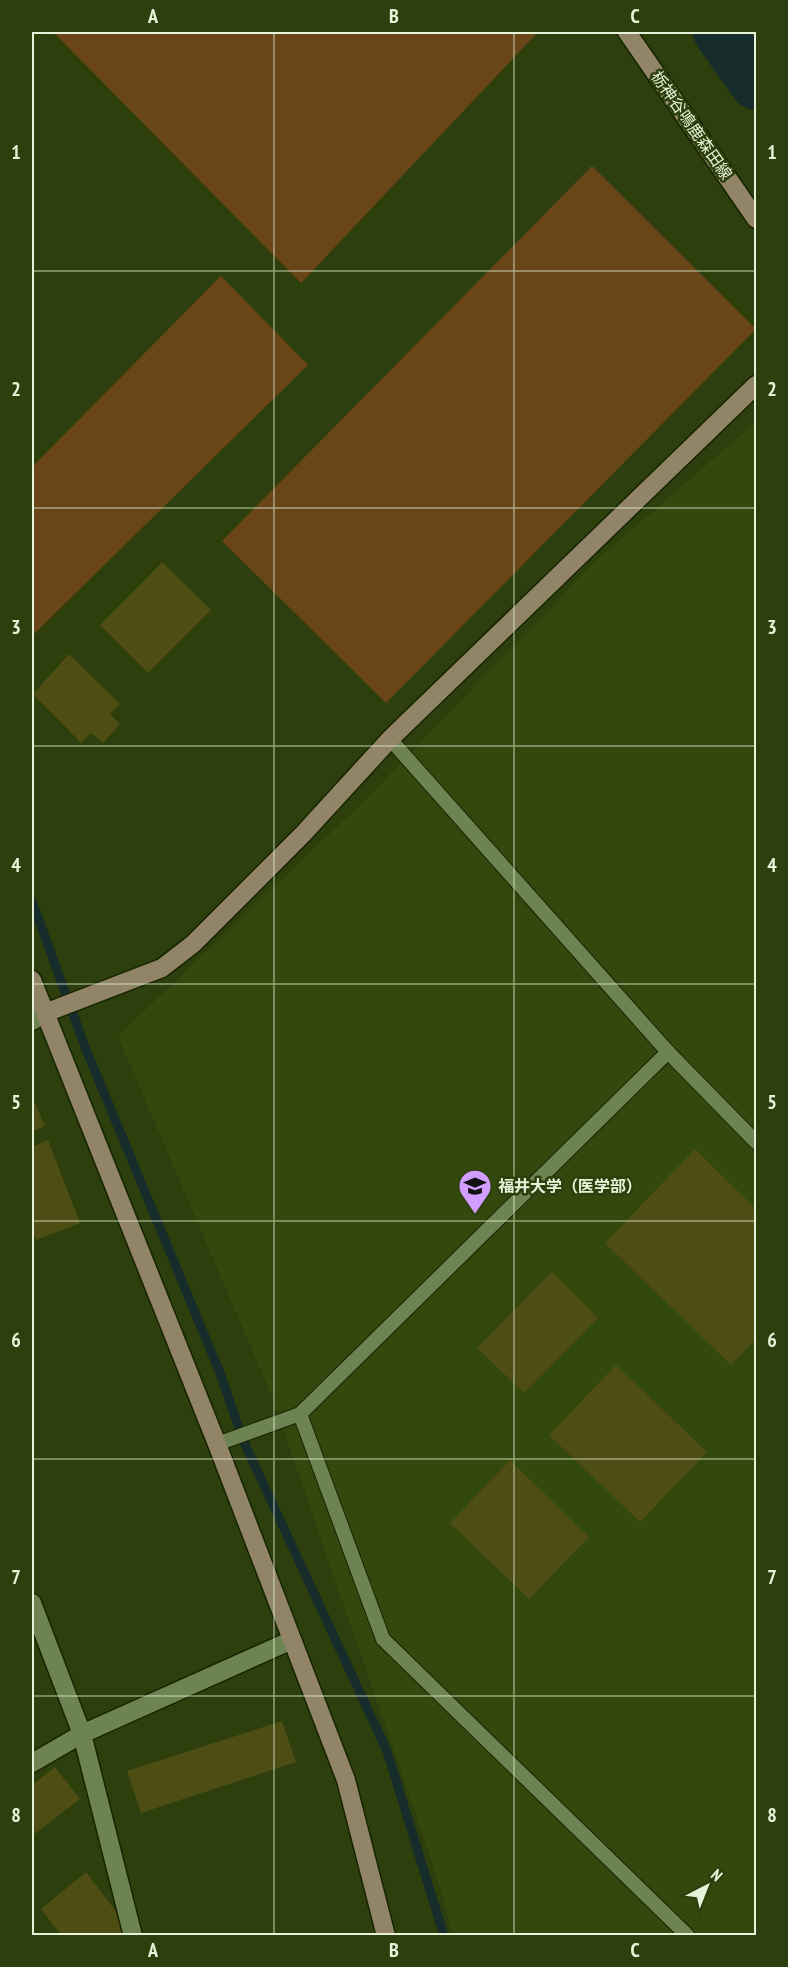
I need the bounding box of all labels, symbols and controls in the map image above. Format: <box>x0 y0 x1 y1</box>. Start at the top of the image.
text: A <box>147 3 159 29</box>
text: B <box>389 3 399 29</box>
text: C <box>630 3 640 29</box>
street label: 栃神谷鳴鹿森田線 <box>647 67 737 183</box>
text: 1 <box>11 139 21 165</box>
text: 1 <box>767 139 777 165</box>
text: 2 <box>11 376 21 402</box>
text: 2 <box>767 376 777 402</box>
text: 3 <box>11 614 21 640</box>
text: 3 <box>767 614 777 640</box>
text: 4 <box>11 852 21 878</box>
text: 4 <box>767 852 777 878</box>
text: 5 <box>11 1089 21 1115</box>
text: 5 <box>767 1089 777 1115</box>
school or university icon: 福井大学（医学部） <box>457 1168 493 1215</box>
place label: 福井大学（医学部） <box>498 1176 642 1196</box>
text: 6 <box>11 1327 21 1353</box>
text: 6 <box>767 1327 777 1353</box>
text: 7 <box>11 1564 21 1590</box>
text: 7 <box>767 1564 777 1590</box>
text: 8 <box>11 1802 21 1828</box>
text: 8 <box>767 1802 777 1828</box>
north arrow <box>677 1856 737 1916</box>
text: N <box>707 1865 727 1885</box>
text: A <box>147 1937 159 1963</box>
text: B <box>389 1937 399 1963</box>
text: C <box>630 1937 640 1963</box>

